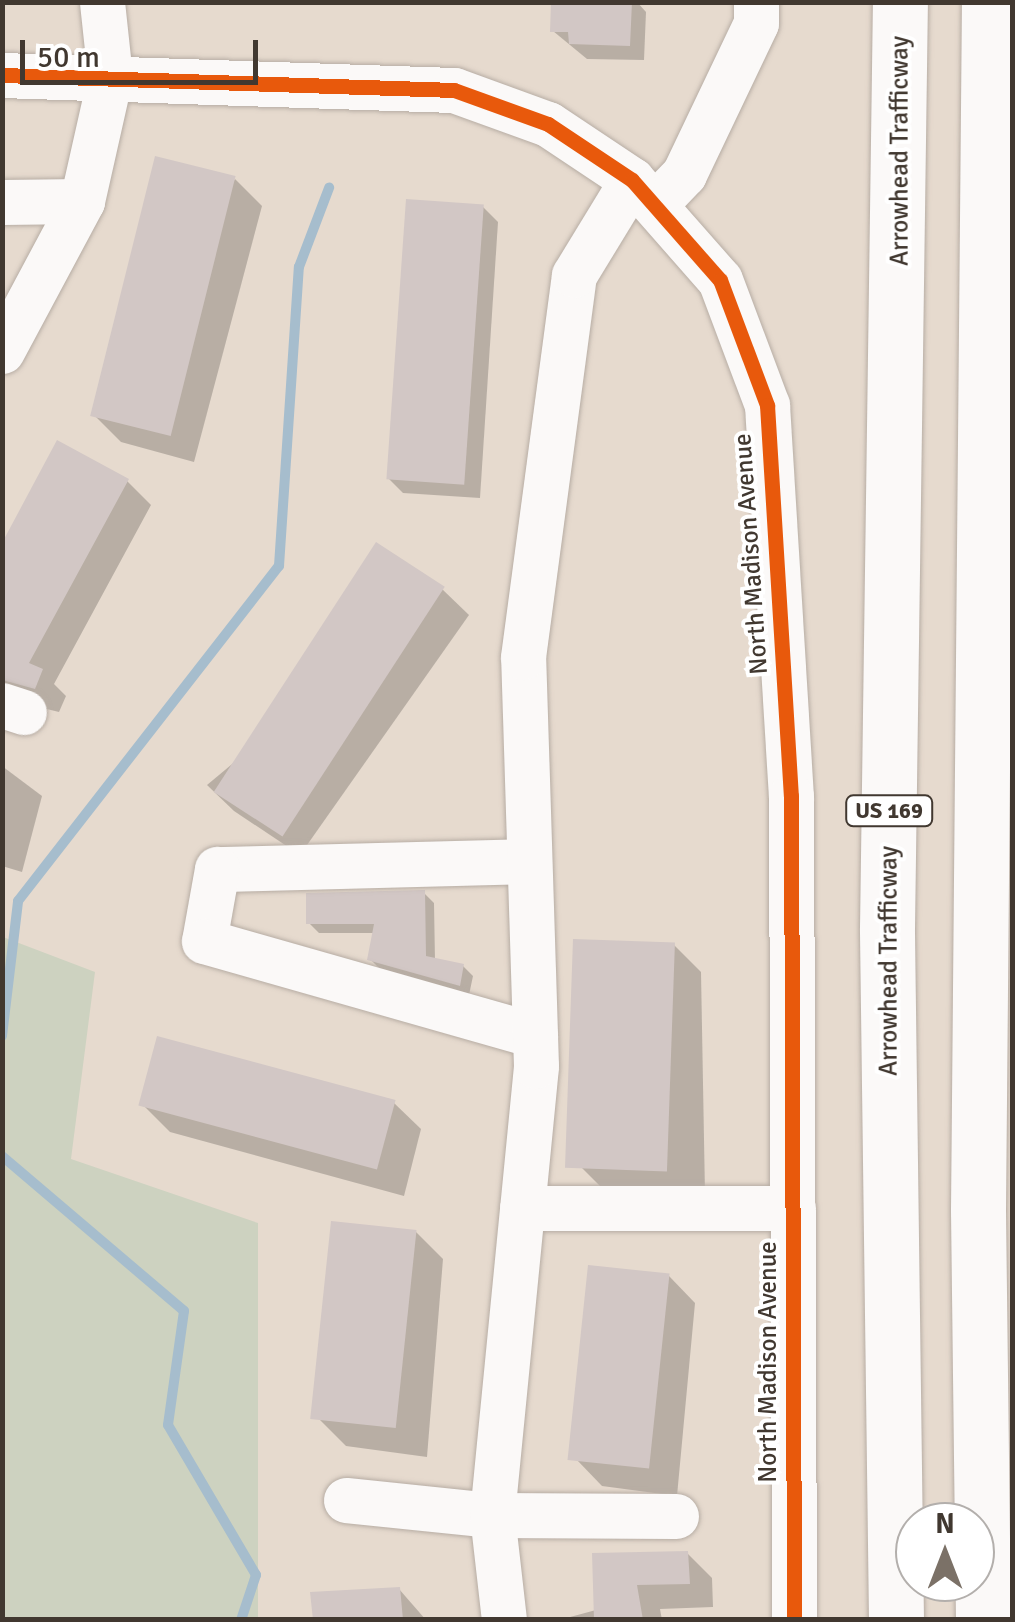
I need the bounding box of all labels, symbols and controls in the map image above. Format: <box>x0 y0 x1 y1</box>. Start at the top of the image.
scale bar <box>25 20 262 82</box>
street label: Arrowhead Trafficway <box>885 36 915 266</box>
text: 50 m <box>37 39 100 76</box>
street label: North Madison Avenue <box>728 432 774 676</box>
road number: US 169 <box>844 794 934 828</box>
street label: Arrowhead Trafficway <box>874 846 904 1076</box>
street label: North Madison Avenue <box>753 1241 783 1483</box>
north arrow <box>895 1502 995 1602</box>
text: N <box>935 1507 955 1541</box>

